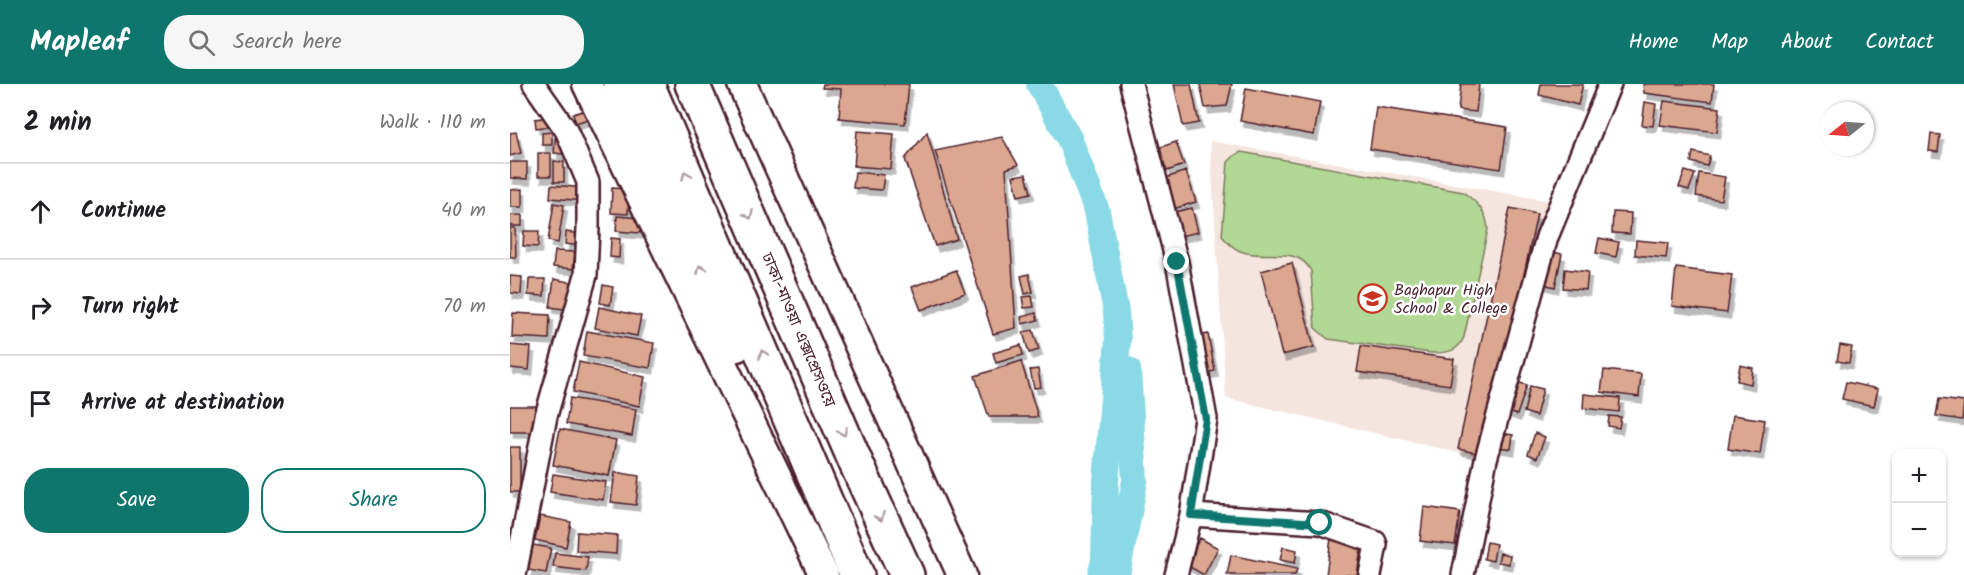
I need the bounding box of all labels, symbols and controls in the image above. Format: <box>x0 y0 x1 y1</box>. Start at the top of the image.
search box <box>164 15 584 69</box>
text: Mapleaf <box>30 20 128 65</box>
text: Search here <box>233 25 342 60</box>
icon: search <box>185 26 218 59</box>
text: Home <box>1629 26 1678 59</box>
text: Map <box>1711 26 1748 59</box>
text: About <box>1781 26 1832 59</box>
text: Contact <box>1865 26 1934 59</box>
text: 2 min <box>24 102 92 144</box>
north arrow <box>1820 102 1874 156</box>
text: Walk · 110 m <box>379 107 486 139</box>
one-way arrow <box>681 170 693 181</box>
text: Continue <box>81 194 166 229</box>
icon: ahead <box>24 195 57 228</box>
text: 40 m <box>441 195 486 227</box>
one-way arrow <box>741 208 753 219</box>
street label: ঢাকা-মাওয়া এক্সপ্রেসওয়ে <box>754 248 842 412</box>
route end <box>1163 248 1189 274</box>
one-way arrow <box>696 265 708 276</box>
place label: Baghapur High School & College <box>1394 278 1507 321</box>
school or university icon: Baghapur High School & College <box>1357 283 1389 315</box>
text: Turn right <box>81 290 179 325</box>
icon: right <box>24 291 57 324</box>
text: 70 m <box>443 291 486 323</box>
one-way arrow <box>758 350 770 361</box>
text: Arrive at destination <box>81 386 284 421</box>
icon: arrive <box>24 387 57 420</box>
one-way arrow <box>836 426 848 437</box>
map controls <box>1892 449 1946 557</box>
button: + <box>1892 449 1946 503</box>
button: Save <box>24 468 249 533</box>
button: Share <box>261 468 486 533</box>
button: − <box>1892 503 1946 557</box>
route start <box>1306 509 1332 535</box>
one-way arrow <box>873 510 885 521</box>

